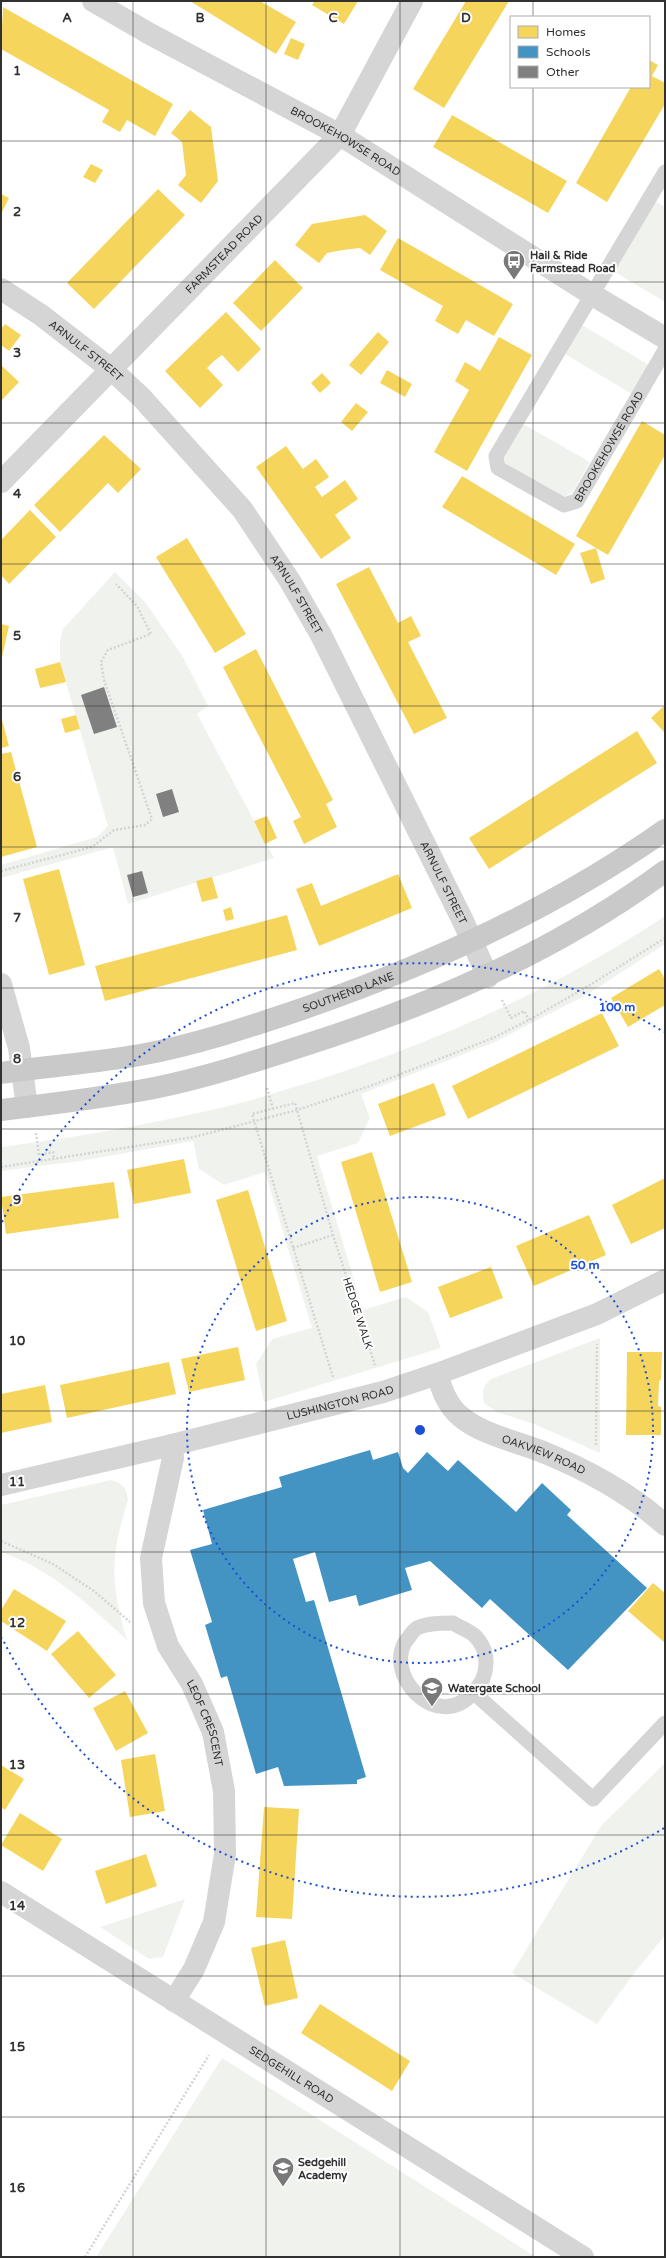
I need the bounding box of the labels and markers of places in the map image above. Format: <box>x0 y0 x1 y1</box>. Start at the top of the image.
bus stop icon: Hail & Ride Farmstead Road <box>501 248 527 281</box>
place label: Hail & Ride Farmstead Road <box>530 249 616 275</box>
centre of rings <box>413 1423 427 1437</box>
school or university icon: Watergate School <box>419 1675 445 1708</box>
place label: Watergate School <box>448 1682 541 1696</box>
school or university icon: Sedgehill Academy <box>270 2155 296 2188</box>
place label: Sedgehill Academy <box>298 2156 347 2183</box>

